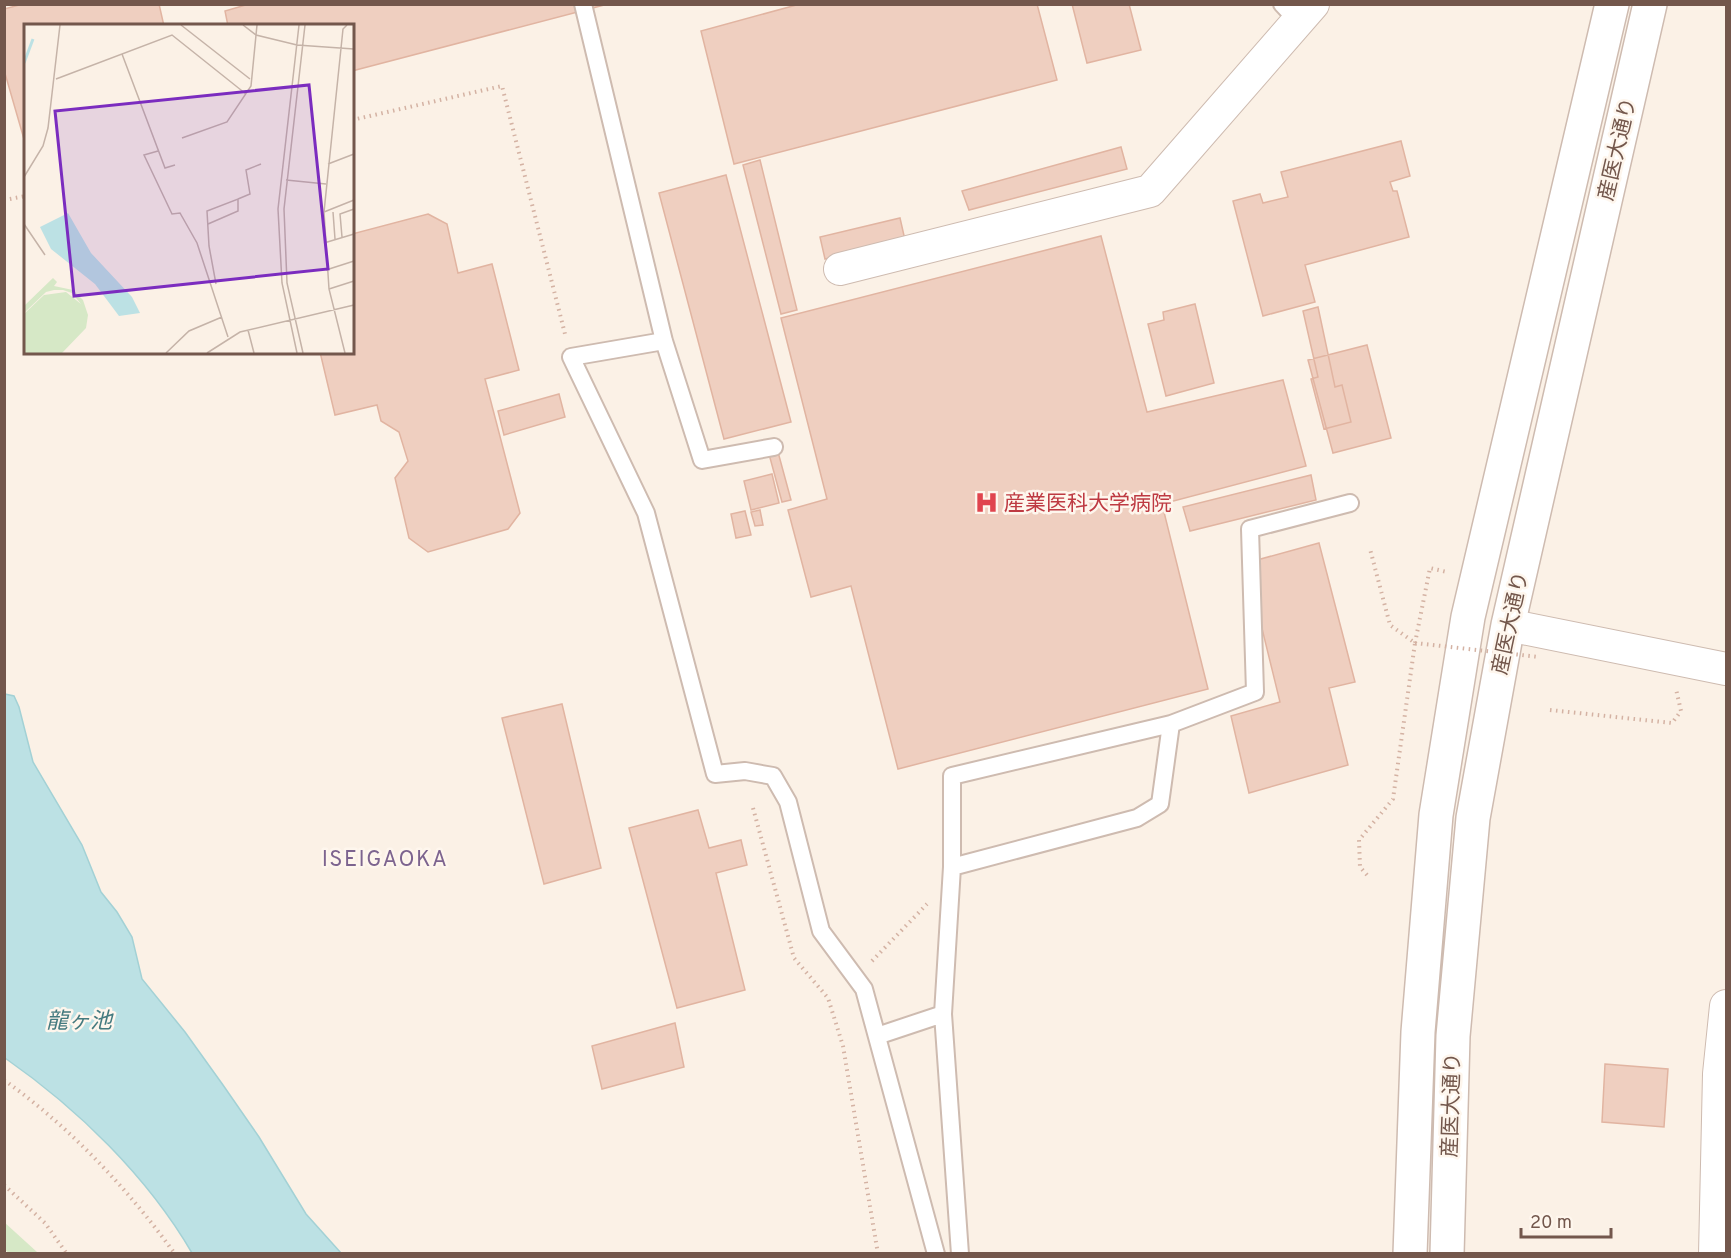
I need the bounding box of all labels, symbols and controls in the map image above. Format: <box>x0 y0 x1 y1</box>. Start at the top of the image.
inset map <box>24 24 354 354</box>
street label: 産医大通り <box>1593 95 1643 204</box>
hospital icon: 産業医科大学病院 <box>973 490 999 516</box>
place label: 産業医科大学病院 <box>1004 491 1172 518</box>
street label: 産医大通り <box>1487 569 1536 677</box>
district label: ISEIGAOKA <box>322 847 448 874</box>
water label: 龍ヶ池 <box>46 1009 114 1036</box>
street label: 産医大通り <box>1437 1052 1468 1158</box>
scale bar <box>1521 1201 1611 1239</box>
text: 20 m <box>1530 1212 1572 1235</box>

